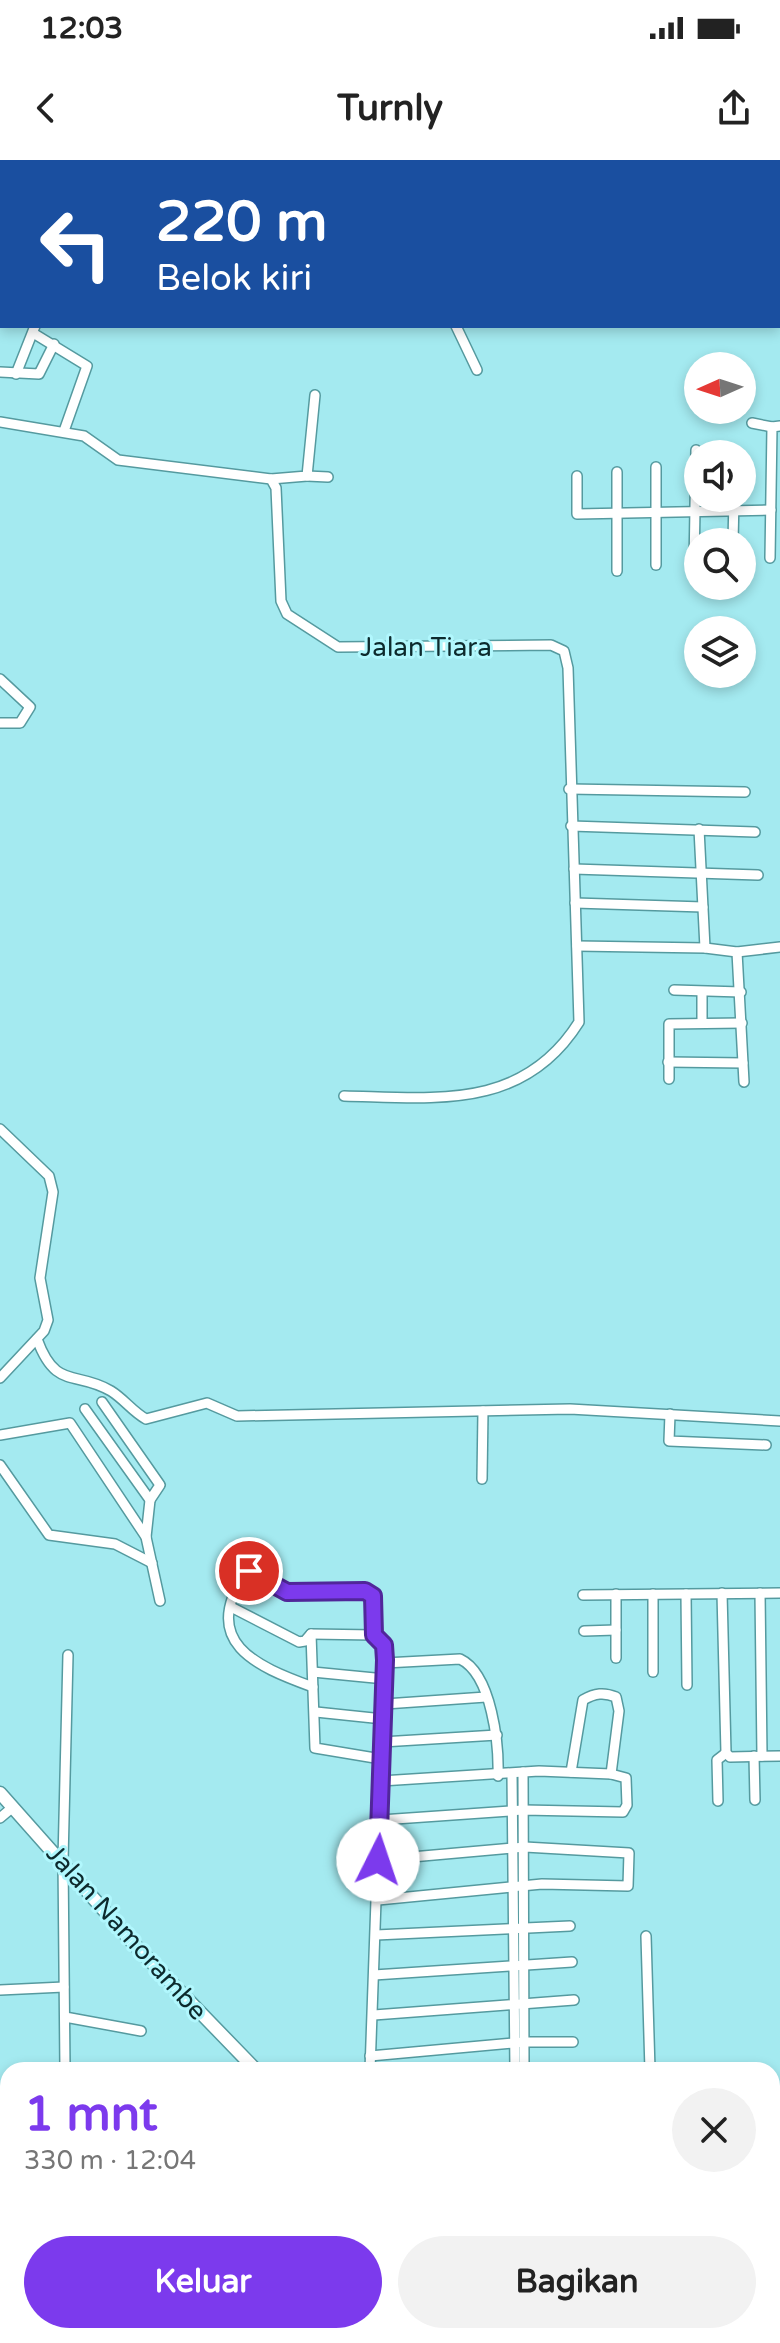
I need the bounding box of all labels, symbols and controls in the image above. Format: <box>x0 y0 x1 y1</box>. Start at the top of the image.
text: 12:03 <box>40 10 123 47</box>
icon: back <box>24 86 68 130</box>
icon: share <box>712 86 756 130</box>
text: Turnly <box>337 87 443 130</box>
text: 220 m <box>156 189 327 256</box>
icon: left <box>24 192 128 296</box>
text: Belok kiri <box>156 257 312 300</box>
north arrow <box>684 352 756 424</box>
map controls <box>684 352 756 688</box>
button: sound <box>684 440 756 512</box>
button: search <box>684 528 756 600</box>
button: layers <box>684 616 756 688</box>
street label: Jalan Tiara <box>360 632 492 663</box>
pin <box>215 1537 283 1605</box>
icon: arrive <box>227 1549 271 1593</box>
position arrow <box>336 1818 420 1902</box>
street label: Jalan Namorambe <box>40 1838 213 2026</box>
text: 1 mnt <box>24 2086 158 2144</box>
button: close <box>672 2088 756 2172</box>
text: 330 m · 12:04 <box>24 2145 196 2176</box>
button: Keluar <box>24 2236 382 2328</box>
button: Bagikan <box>398 2236 756 2328</box>

